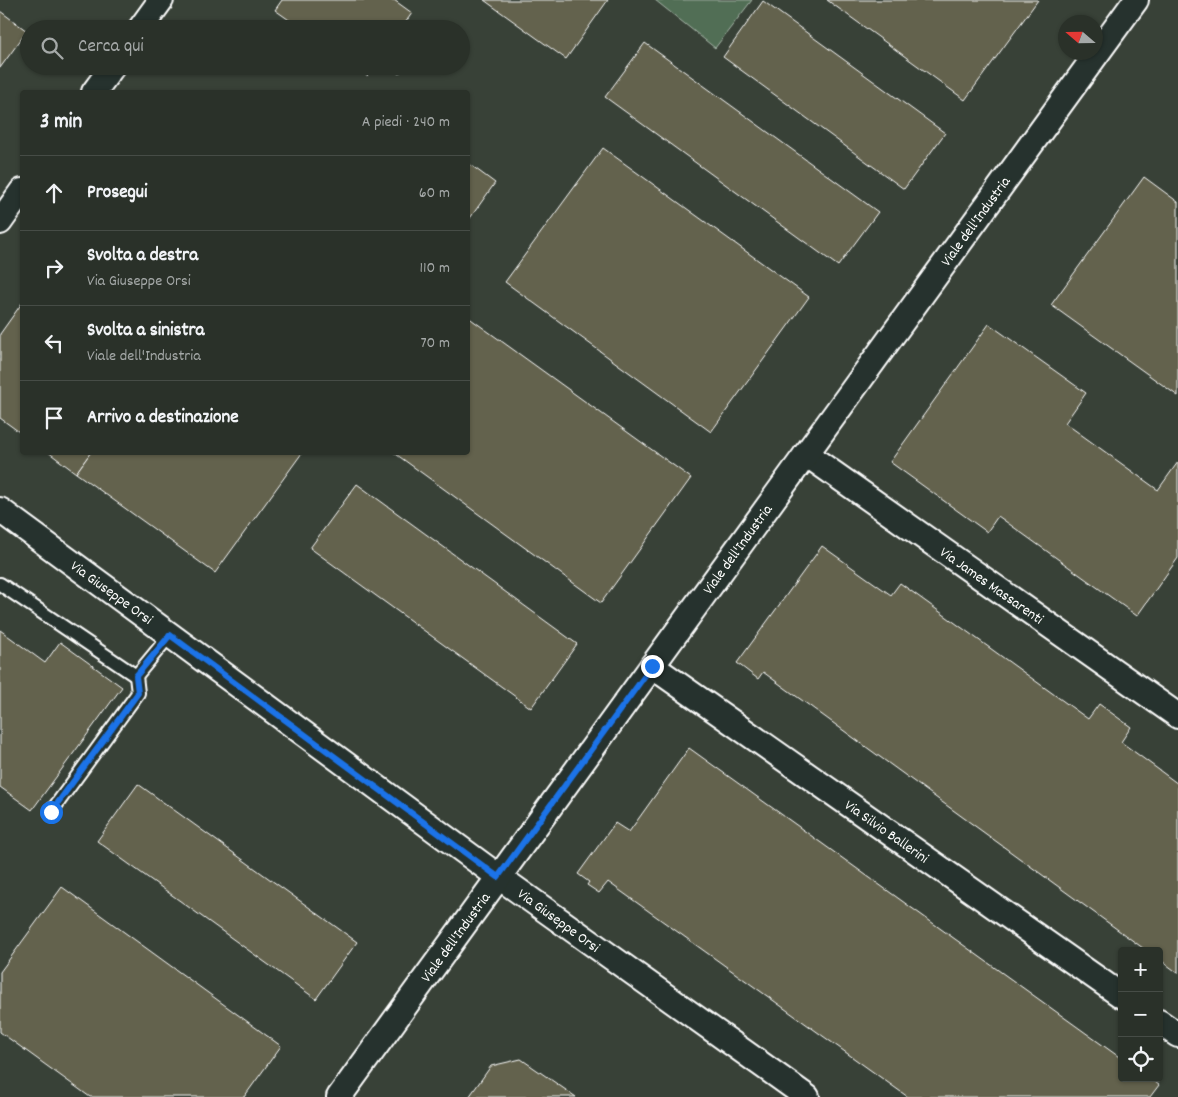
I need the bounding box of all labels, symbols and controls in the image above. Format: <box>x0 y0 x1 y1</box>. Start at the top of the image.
north arrow <box>1058 15 1103 60</box>
search box <box>20 20 470 75</box>
icon: search <box>38 34 66 62</box>
text: Cerca qui <box>78 34 144 61</box>
text: 3 min <box>40 108 82 138</box>
text: A piedi · 240 m <box>362 111 450 134</box>
street label: Viale dell'Industria <box>936 172 1017 272</box>
icon: ahead <box>40 179 68 207</box>
text: Prosegui <box>87 180 147 207</box>
text: 60 m <box>419 182 450 205</box>
text: Svolta a destra <box>87 243 198 270</box>
icon: right <box>40 254 68 282</box>
text: 110 m <box>420 257 450 280</box>
text: Via Giuseppe Orsi <box>87 270 191 293</box>
text: Svolta a sinistra <box>87 318 205 345</box>
icon: left <box>40 329 68 357</box>
text: 70 m <box>420 332 450 355</box>
text: Viale dell'Industria <box>87 345 201 368</box>
icon: arrive <box>40 404 68 432</box>
text: Arrivo a destinazione <box>87 405 239 432</box>
street label: Viale dell'Industria <box>698 500 779 600</box>
street label: Via James Massarenti <box>934 543 1048 631</box>
street label: Via Giuseppe Orsi <box>65 556 157 631</box>
route end <box>641 655 664 678</box>
street label: Via Silvio Ballerini <box>839 795 933 870</box>
route start <box>40 801 63 824</box>
street label: Via Giuseppe Orsi <box>512 884 604 959</box>
street label: Viale dell'Industria <box>416 888 497 988</box>
map controls <box>1118 947 1163 1082</box>
button: + <box>1118 947 1163 992</box>
button: − <box>1118 992 1163 1037</box>
button: locate <box>1118 1037 1163 1082</box>

